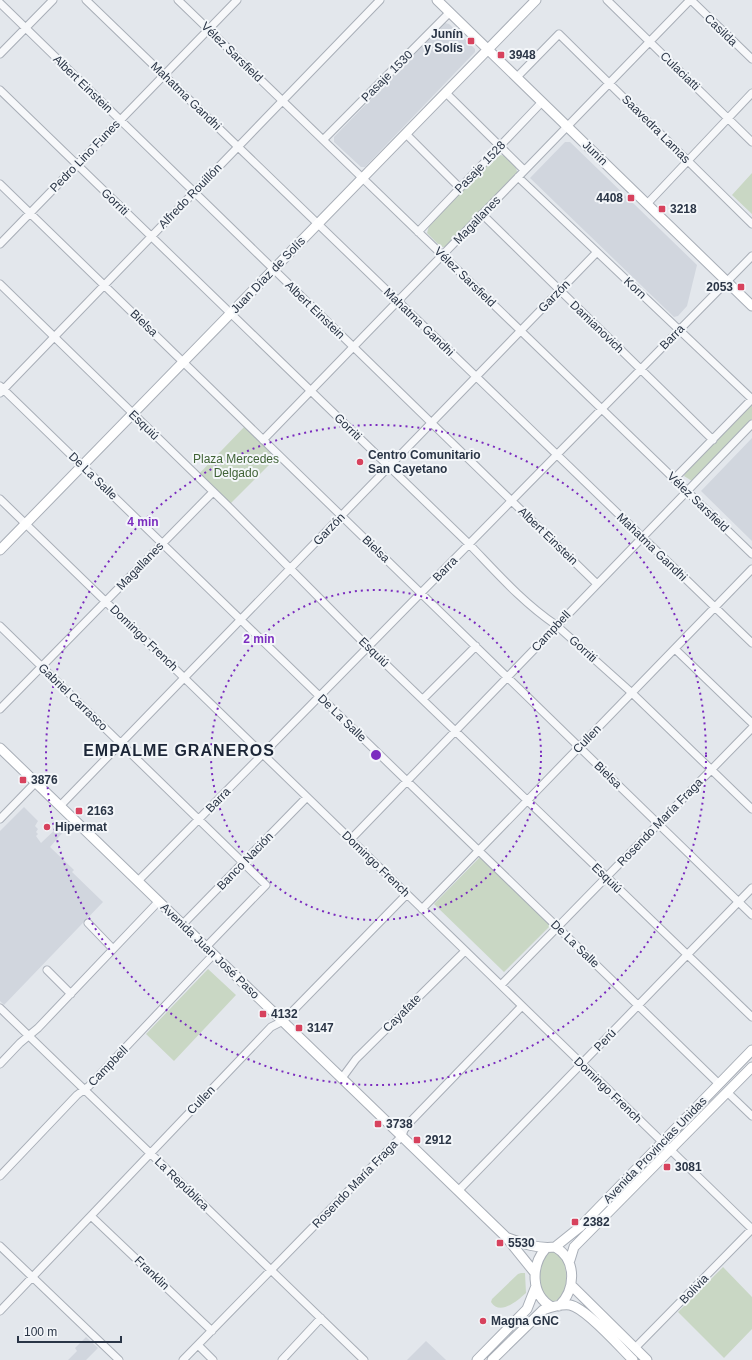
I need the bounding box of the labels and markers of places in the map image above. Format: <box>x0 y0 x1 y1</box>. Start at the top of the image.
place label: Junín y Solís <box>424 27 463 55</box>
marker: Junín y Solís <box>466 36 476 46</box>
place label: 3948 <box>509 48 536 62</box>
marker: 3948 <box>496 50 506 60</box>
place label: 4408 <box>596 191 623 205</box>
marker: 4408 <box>626 193 636 203</box>
place label: 3218 <box>670 202 697 216</box>
marker: 3218 <box>657 204 667 214</box>
place label: 2053 <box>706 280 733 294</box>
marker: 2053 <box>736 282 746 292</box>
place label: Centro Comunitario San Cayetano <box>368 448 481 476</box>
marker: Centro Comunitario San Cayetano <box>355 457 365 467</box>
centre of rings <box>369 748 383 762</box>
place label: 3876 <box>31 773 58 787</box>
marker: 3876 <box>18 775 28 785</box>
place label: 2163 <box>87 804 114 818</box>
marker: 2163 <box>74 806 84 816</box>
place label: Hipermat <box>55 820 107 834</box>
marker: Hipermat <box>42 822 52 832</box>
place label: 4132 <box>271 1007 298 1021</box>
marker: 4132 <box>258 1009 268 1019</box>
place label: 3147 <box>307 1021 334 1035</box>
marker: 3147 <box>294 1023 304 1033</box>
place label: 3738 <box>386 1117 413 1131</box>
marker: 3738 <box>373 1119 383 1129</box>
place label: 2912 <box>425 1133 452 1147</box>
marker: 2912 <box>412 1135 422 1145</box>
place label: 3081 <box>675 1160 702 1174</box>
marker: 3081 <box>662 1162 672 1172</box>
place label: 2382 <box>583 1215 610 1229</box>
marker: 2382 <box>570 1217 580 1227</box>
place label: 5530 <box>508 1236 535 1250</box>
marker: 5530 <box>495 1238 505 1248</box>
place label: Magna GNC <box>491 1314 559 1328</box>
marker: Magna GNC <box>478 1316 488 1326</box>

